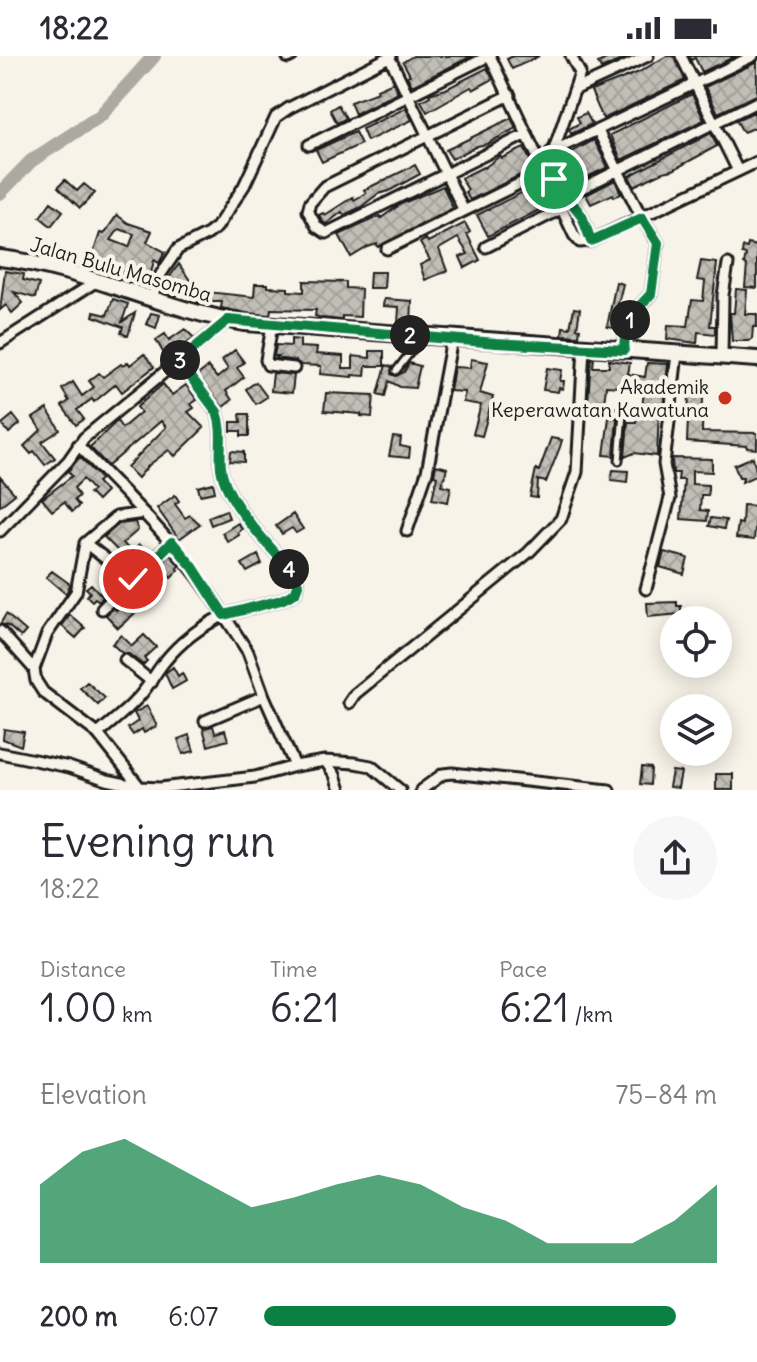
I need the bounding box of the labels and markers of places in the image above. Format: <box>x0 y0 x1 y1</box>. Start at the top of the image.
pin <box>520 145 588 213</box>
pin: 1 <box>610 300 650 340</box>
pin: 2 <box>390 315 430 355</box>
pin: 3 <box>160 340 200 380</box>
place label: Akademik Keperawatan Kawatuna <box>491 374 709 422</box>
marker: Akademik Keperawatan Kawatuna <box>716 389 734 407</box>
pin <box>99 545 167 613</box>
pin: 4 <box>269 549 309 589</box>

